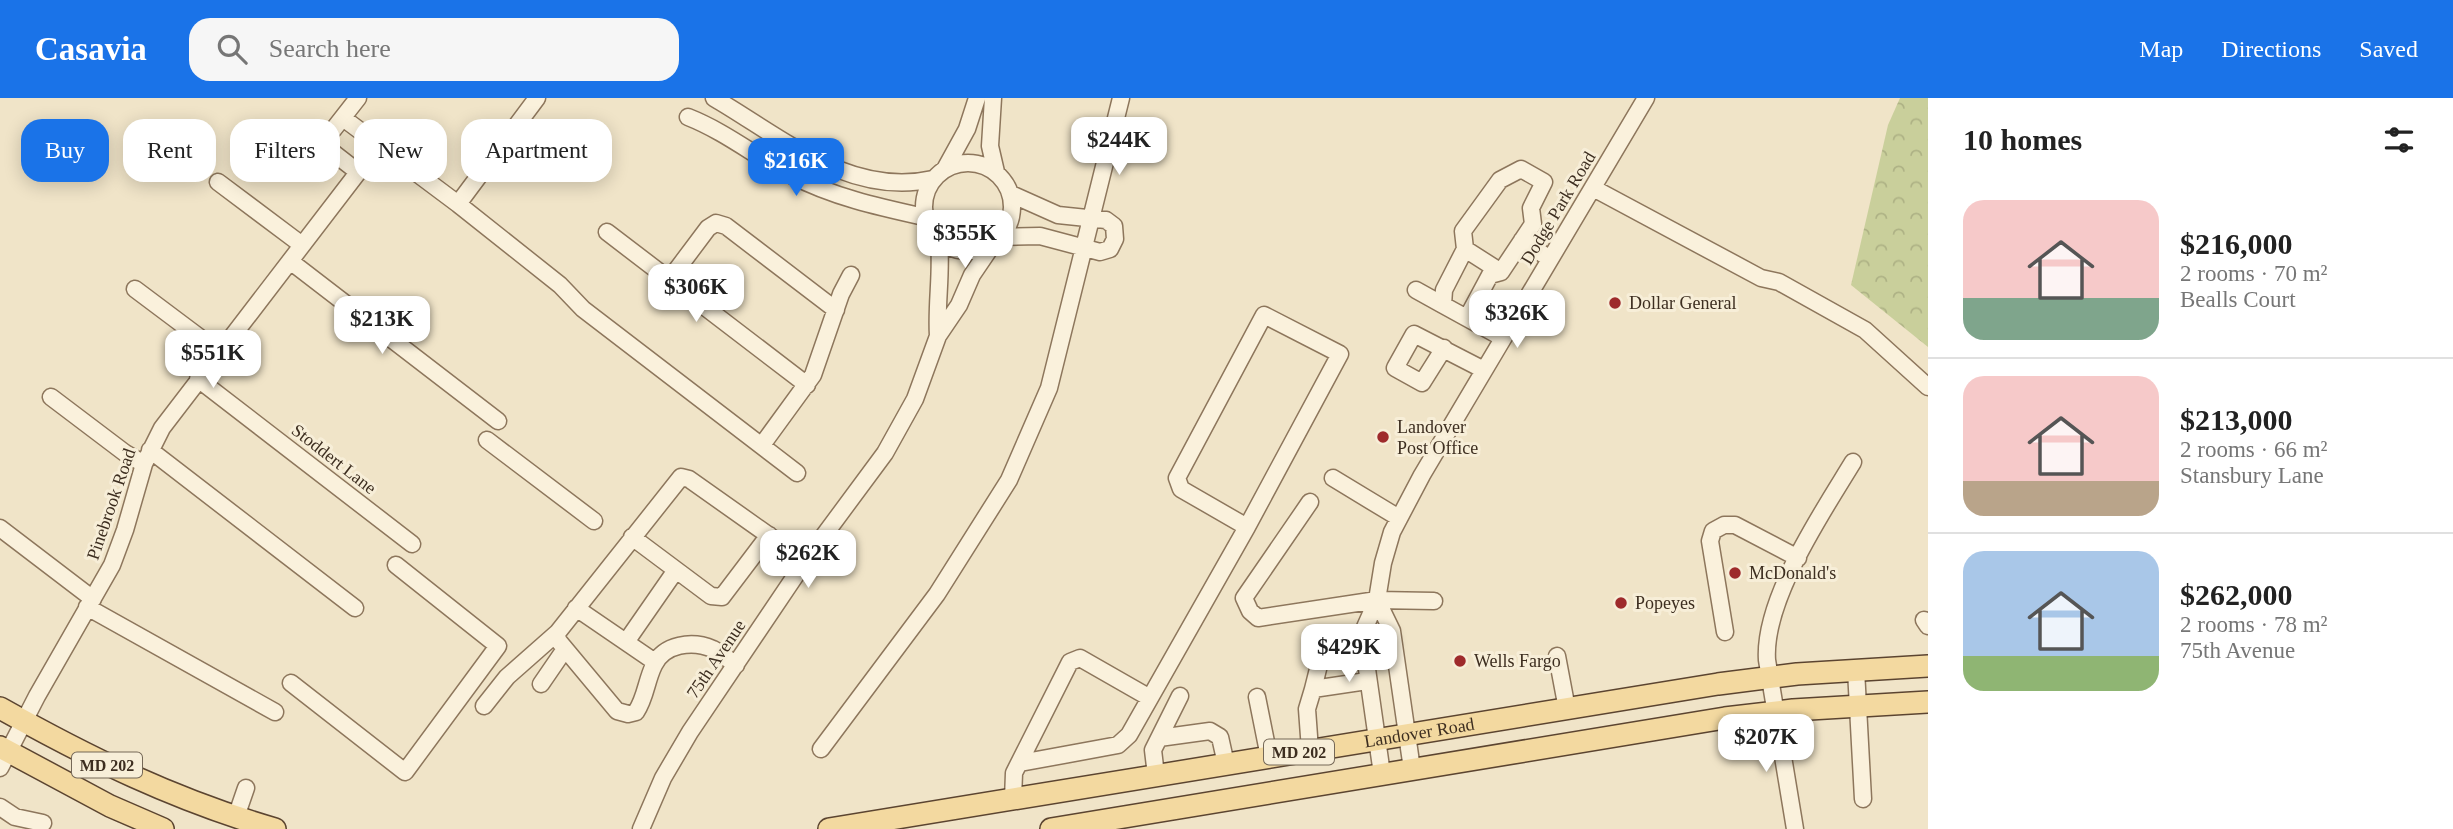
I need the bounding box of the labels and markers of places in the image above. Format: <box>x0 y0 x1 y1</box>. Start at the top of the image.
pin: $244K <box>1070 118 1168 177</box>
pin: $216K <box>747 139 845 198</box>
pin: $355K <box>916 211 1014 270</box>
pin: $306K <box>647 264 745 324</box>
pin: $326K <box>1468 290 1566 350</box>
place label: Dollar General <box>1629 293 1736 313</box>
marker: Dollar General <box>1607 295 1623 311</box>
pin: $213K <box>333 296 431 356</box>
pin: $551K <box>164 330 262 390</box>
place label: Landover Post Office <box>1397 417 1478 458</box>
marker: Landover Post Office <box>1375 429 1391 445</box>
pin: $262K <box>759 531 857 590</box>
place label: McDonald's <box>1749 563 1836 583</box>
marker: McDonald's <box>1727 565 1743 581</box>
place label: Popeyes <box>1635 593 1695 613</box>
marker: Popeyes <box>1613 595 1629 611</box>
pin: $429K <box>1300 624 1398 684</box>
place label: Wells Fargo <box>1474 651 1561 671</box>
marker: Wells Fargo <box>1452 653 1468 669</box>
pin: $207K <box>1717 714 1815 774</box>

